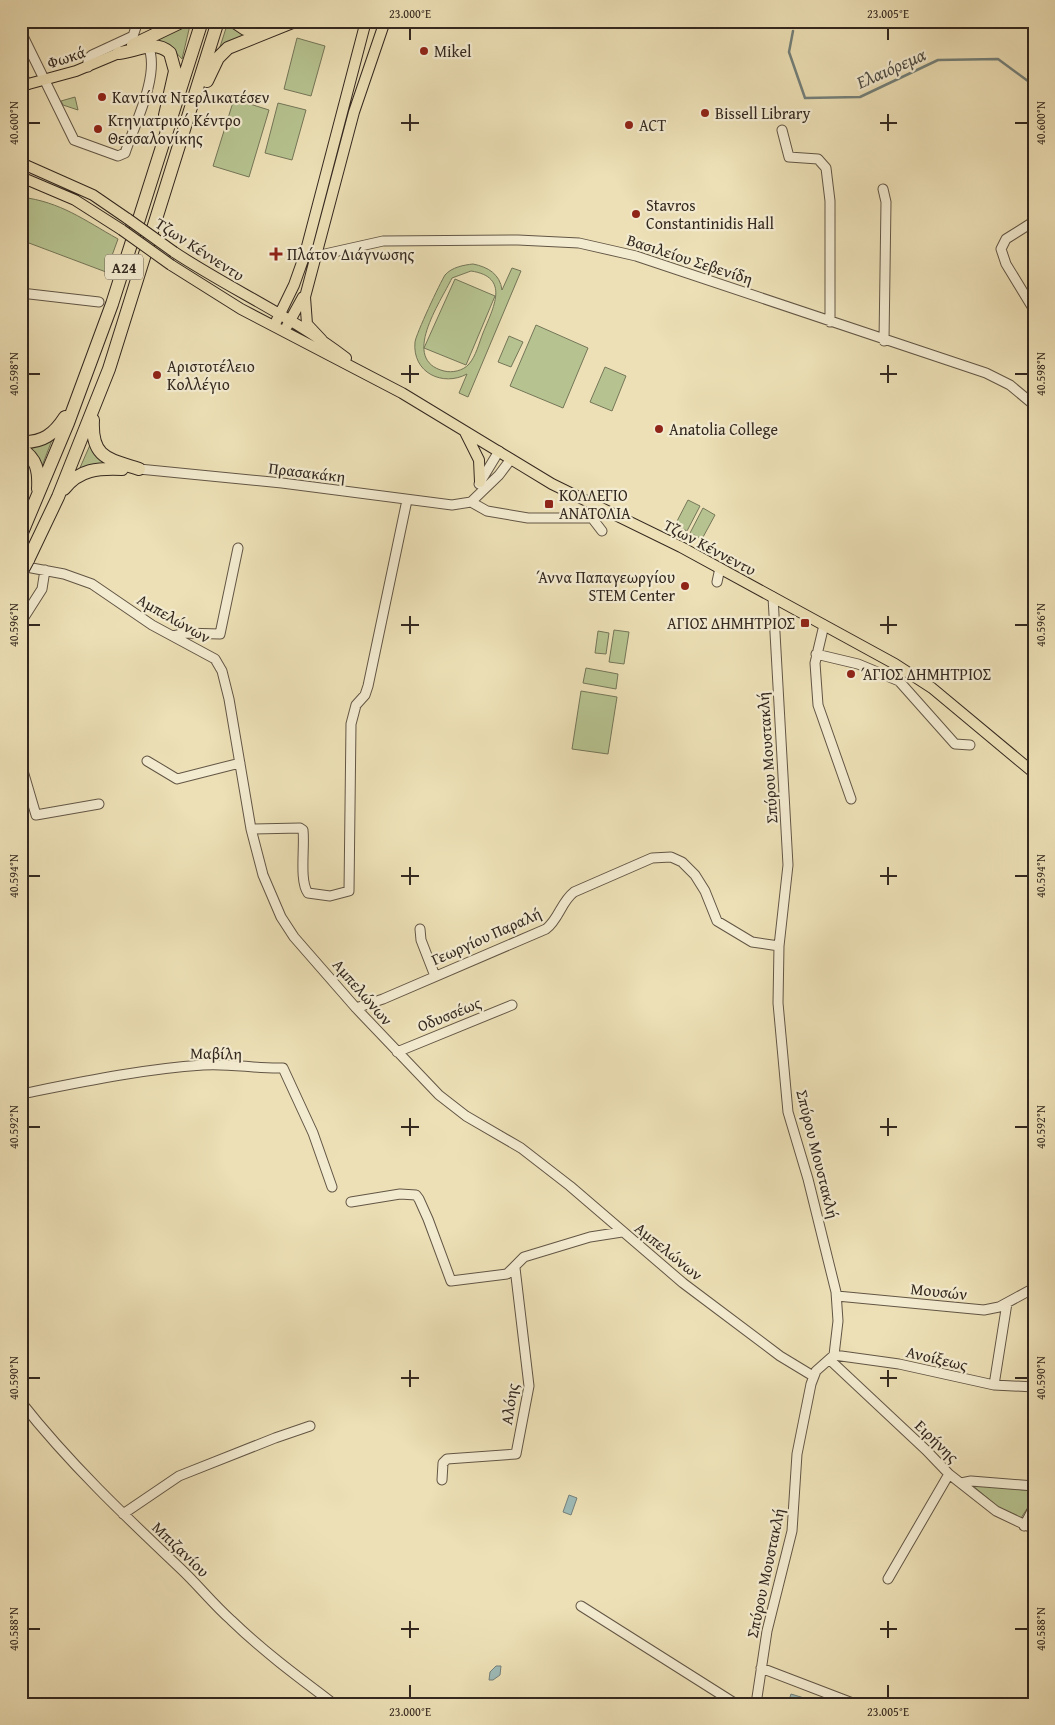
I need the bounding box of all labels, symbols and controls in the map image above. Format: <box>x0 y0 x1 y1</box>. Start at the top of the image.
text: 23.000°E <box>389 5 431 22</box>
text: 23.005°E <box>867 5 909 22</box>
street label: Φωκά <box>44 39 89 74</box>
place label: Mikel <box>434 39 472 63</box>
water label: Ελαιόρεμα <box>851 40 931 96</box>
marker: Mikel <box>418 45 430 57</box>
place label: Καντίνα Ντερλικατέσεν <box>112 85 270 109</box>
marker: Καντίνα Ντερλικατέσεν <box>96 91 108 103</box>
text: 40.600°N <box>5 101 22 145</box>
place label: Bissell Library <box>715 101 810 125</box>
text: 40.600°N <box>1032 101 1049 145</box>
marker: Bissell Library <box>699 107 711 119</box>
place label: Κτηνιατρικό Κέντρο Θεσσαλονίκης <box>108 108 241 150</box>
place label: ACT <box>639 113 666 137</box>
marker: ACT <box>623 119 635 131</box>
marker: Κτηνιατρικό Κέντρο Θεσσαλονίκης <box>92 123 104 135</box>
place label: Stavros Constantinidis Hall <box>646 193 775 235</box>
marker: Stavros Constantinidis Hall <box>630 208 642 220</box>
street label: Τζων Κέννεντυ <box>151 211 249 287</box>
street label: Βασιλείου Σεβενίδη <box>624 227 756 291</box>
place label: Πλάτον Διάγνωσης <box>287 242 415 266</box>
marker: Πλάτον Διάγνωσης <box>269 247 283 261</box>
road number: Α24 <box>105 254 143 280</box>
text: 40.598°N <box>5 352 22 396</box>
text: 40.598°N <box>1032 352 1049 396</box>
place label: Αριστοτέλειο Κολλέγιο <box>167 354 255 396</box>
marker: Αριστοτέλειο Κολλέγιο <box>151 369 163 381</box>
place label: Anatolia College <box>669 417 778 441</box>
marker: Anatolia College <box>653 423 665 435</box>
street label: Πρασακάκη <box>267 455 347 489</box>
place label: ΚΟΛΛΕΓΙΟ ΑΝΑΤΟΛΙΑ <box>559 483 631 525</box>
marker: ΚΟΛΛΕΓΙΟ ΑΝΑΤΟΛΙΑ <box>543 498 555 510</box>
street label: Τζων Κέννεντυ <box>659 513 761 581</box>
place label: Άννα Παπαγεωργίου STEM Center <box>536 565 675 607</box>
marker: Άννα Παπαγεωργίου STEM Center <box>679 580 691 592</box>
street label: Αμπελώνων <box>133 587 215 649</box>
text: 40.596°N <box>5 603 22 647</box>
text: 40.596°N <box>1032 603 1049 647</box>
place label: ΑΓΙΟΣ ΔΗΜΗΤΡΙΟΣ <box>667 611 795 635</box>
marker: ΑΓΙΟΣ ΔΗΜΗΤΡΙΟΣ <box>799 617 811 629</box>
place label: ΆΓΙΟΣ ΔΗΜΗΤΡΙΟΣ <box>861 662 991 686</box>
marker: ΆΓΙΟΣ ΔΗΜΗΤΡΙΟΣ <box>845 668 857 680</box>
street label: Σπύρου Μουστακλή <box>750 691 784 825</box>
text: 40.594°N <box>5 854 22 898</box>
text: 40.594°N <box>1032 854 1049 898</box>
street label: Γεωργίου Παραλή <box>427 901 545 971</box>
street label: Αμπελώνων <box>327 953 399 1031</box>
street label: Οδυσσέως <box>414 990 485 1038</box>
street label: Μαβίλη <box>190 1041 242 1065</box>
street label: Σπύρου Μουστακλή <box>790 1087 846 1221</box>
text: 40.592°N <box>5 1105 22 1149</box>
text: 40.592°N <box>1032 1105 1049 1149</box>
street label: Αμπελώνων <box>630 1216 708 1286</box>
street label: Μουσών <box>909 1276 969 1306</box>
street label: Ανοίξεως <box>904 1339 970 1377</box>
text: 40.590°N <box>5 1356 22 1400</box>
text: 40.590°N <box>1032 1356 1049 1400</box>
street label: Αλόης <box>494 1381 524 1427</box>
street label: Ειρήνης <box>910 1414 965 1468</box>
street label: Σπύρου Μουστακλή <box>740 1506 790 1640</box>
street label: Μπιζανίου <box>147 1516 215 1582</box>
text: 40.588°N <box>5 1607 22 1651</box>
text: 40.588°N <box>1032 1607 1049 1651</box>
text: 23.000°E <box>389 1703 431 1720</box>
text: 23.005°E <box>867 1703 909 1720</box>

